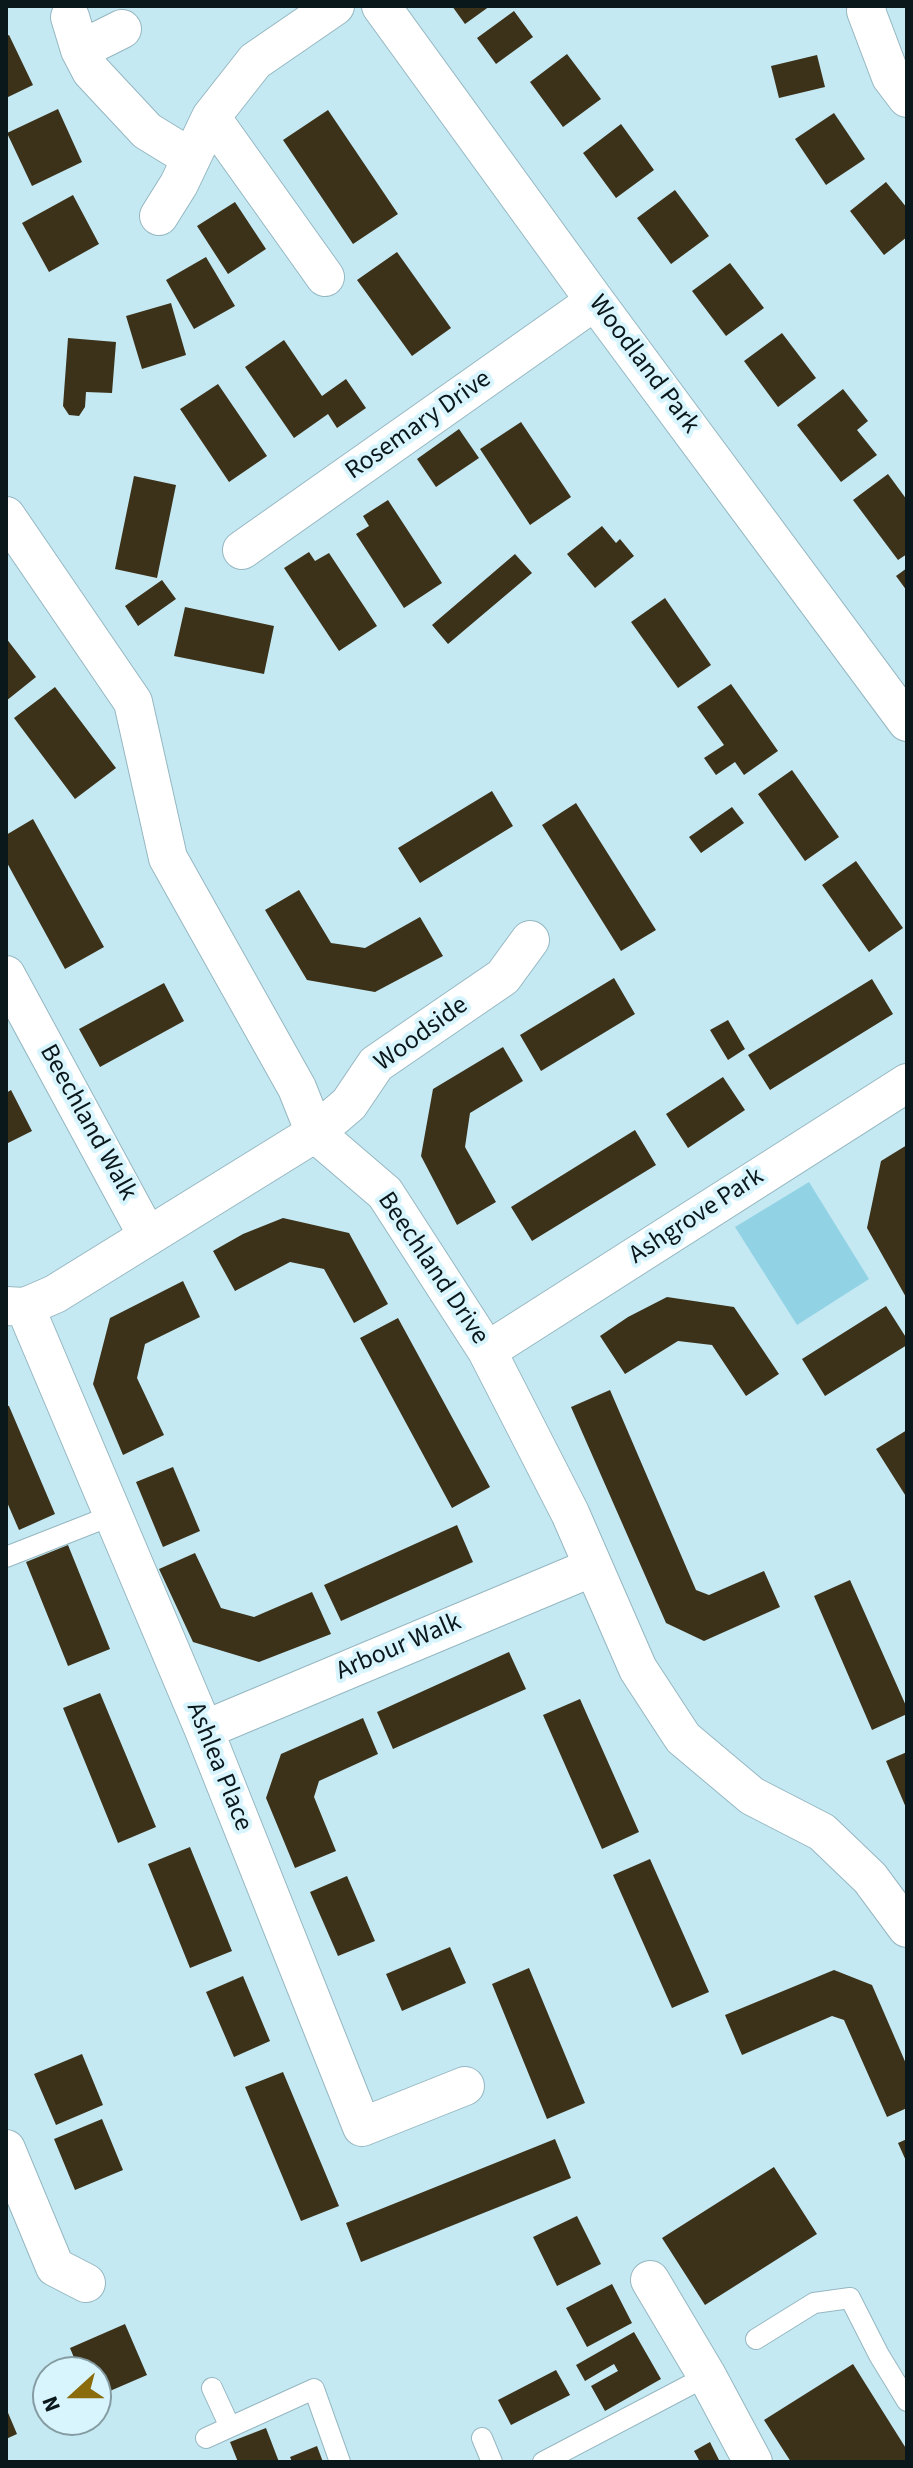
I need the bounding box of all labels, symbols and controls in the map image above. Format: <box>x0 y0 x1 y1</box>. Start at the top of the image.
street label: Woodland Park <box>581 290 705 440</box>
street label: Rosemary Drive <box>340 364 498 488</box>
street label: Woodside <box>369 991 475 1079</box>
street label: Beechland Walk <box>31 1040 143 1206</box>
street label: Ashgrove Park <box>624 1162 770 1272</box>
street label: Beechland Drive <box>370 1187 494 1351</box>
street label: Arbour Walk <box>332 1608 466 1688</box>
street label: Ashlea Place <box>178 1698 258 1836</box>
north arrow <box>32 2356 112 2436</box>
text: N <box>34 2391 69 2416</box>

